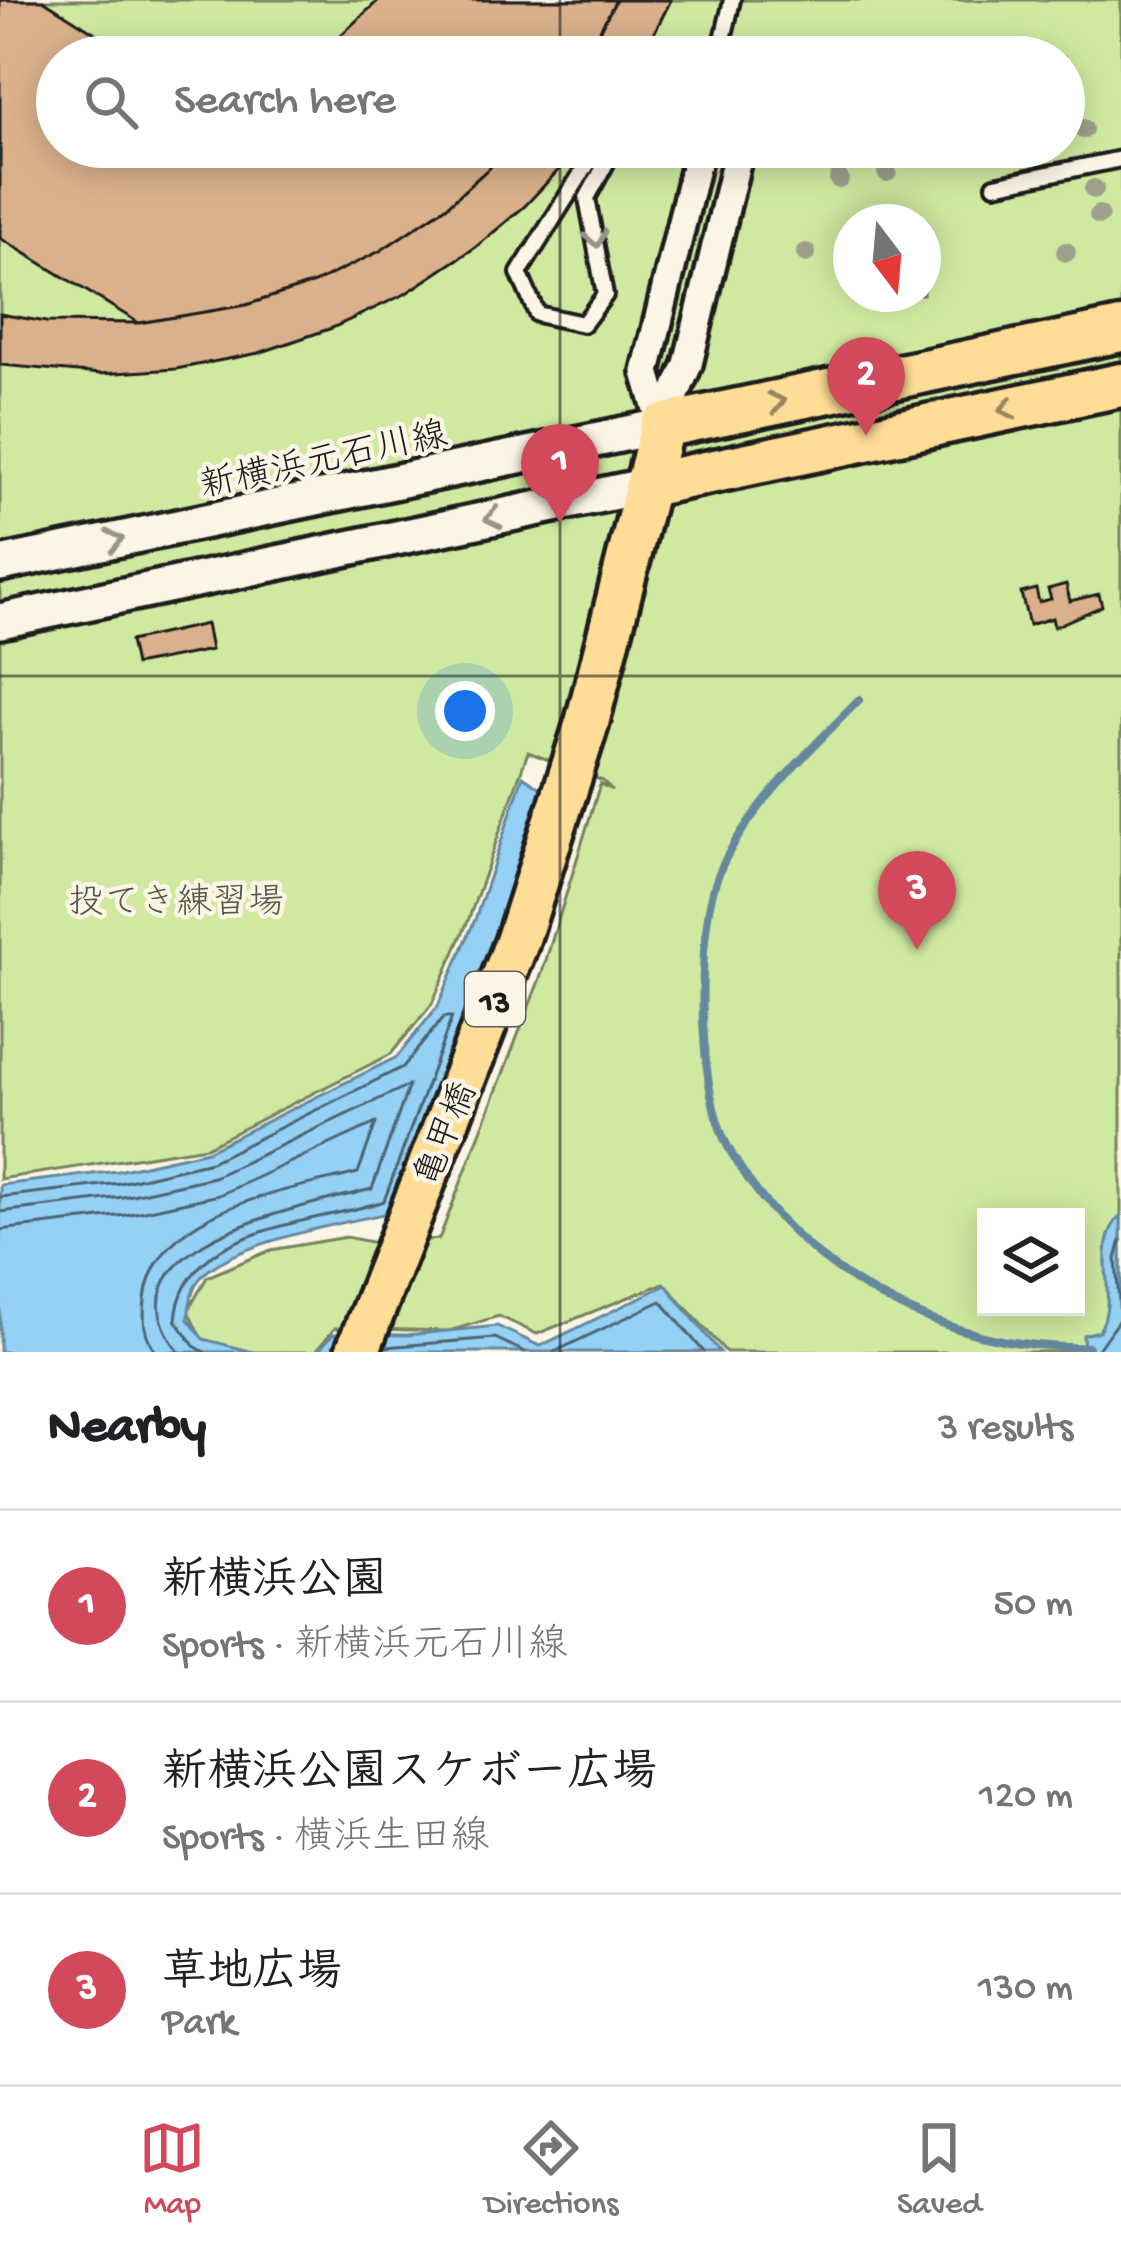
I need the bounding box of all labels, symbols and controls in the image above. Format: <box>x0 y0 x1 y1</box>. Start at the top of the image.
search box <box>36 36 1085 168</box>
icon: search <box>78 69 144 135</box>
text: Search here <box>174 76 396 129</box>
north arrow <box>833 204 941 312</box>
one-way arrow <box>582 228 608 248</box>
pin: 2 <box>827 337 905 436</box>
one-way arrow <box>766 390 786 415</box>
one-way arrow <box>997 396 1017 421</box>
street label: 新横浜元石川線 <box>196 415 452 511</box>
pin: 1 <box>521 424 599 523</box>
one-way arrow <box>483 504 503 529</box>
one-way arrow <box>104 529 124 554</box>
your location <box>435 681 495 741</box>
pin: 3 <box>878 851 956 950</box>
park label: 投てき練習場 <box>68 882 284 927</box>
road number: 13 <box>465 972 525 1026</box>
street label: 亀甲橋 <box>407 1077 489 1194</box>
map controls <box>977 1208 1085 1316</box>
button: layers <box>977 1208 1085 1316</box>
text: Nearby <box>48 1400 206 1460</box>
text: 3 results <box>938 1407 1073 1453</box>
text: 新横浜公園 <box>162 1557 387 1610</box>
text: 1 <box>79 1583 95 1629</box>
text: 50 m <box>993 1583 1073 1629</box>
text: Sports · 新横浜元石川線 <box>162 1625 567 1671</box>
text: 新横浜公園スケボー広場 <box>162 1749 657 1802</box>
text: 2 <box>77 1775 97 1821</box>
text: 120 m <box>979 1775 1073 1821</box>
text: Sports · 横浜生田線 <box>162 1817 489 1863</box>
text: 草地広場 <box>162 1949 342 2002</box>
text: 3 <box>77 1967 97 2013</box>
text: 130 m <box>978 1967 1073 2013</box>
text: Park <box>162 2002 236 2048</box>
tab: Map <box>139 2115 205 2225</box>
tab: Directions <box>484 2115 618 2225</box>
tab: Saved <box>897 2115 982 2225</box>

